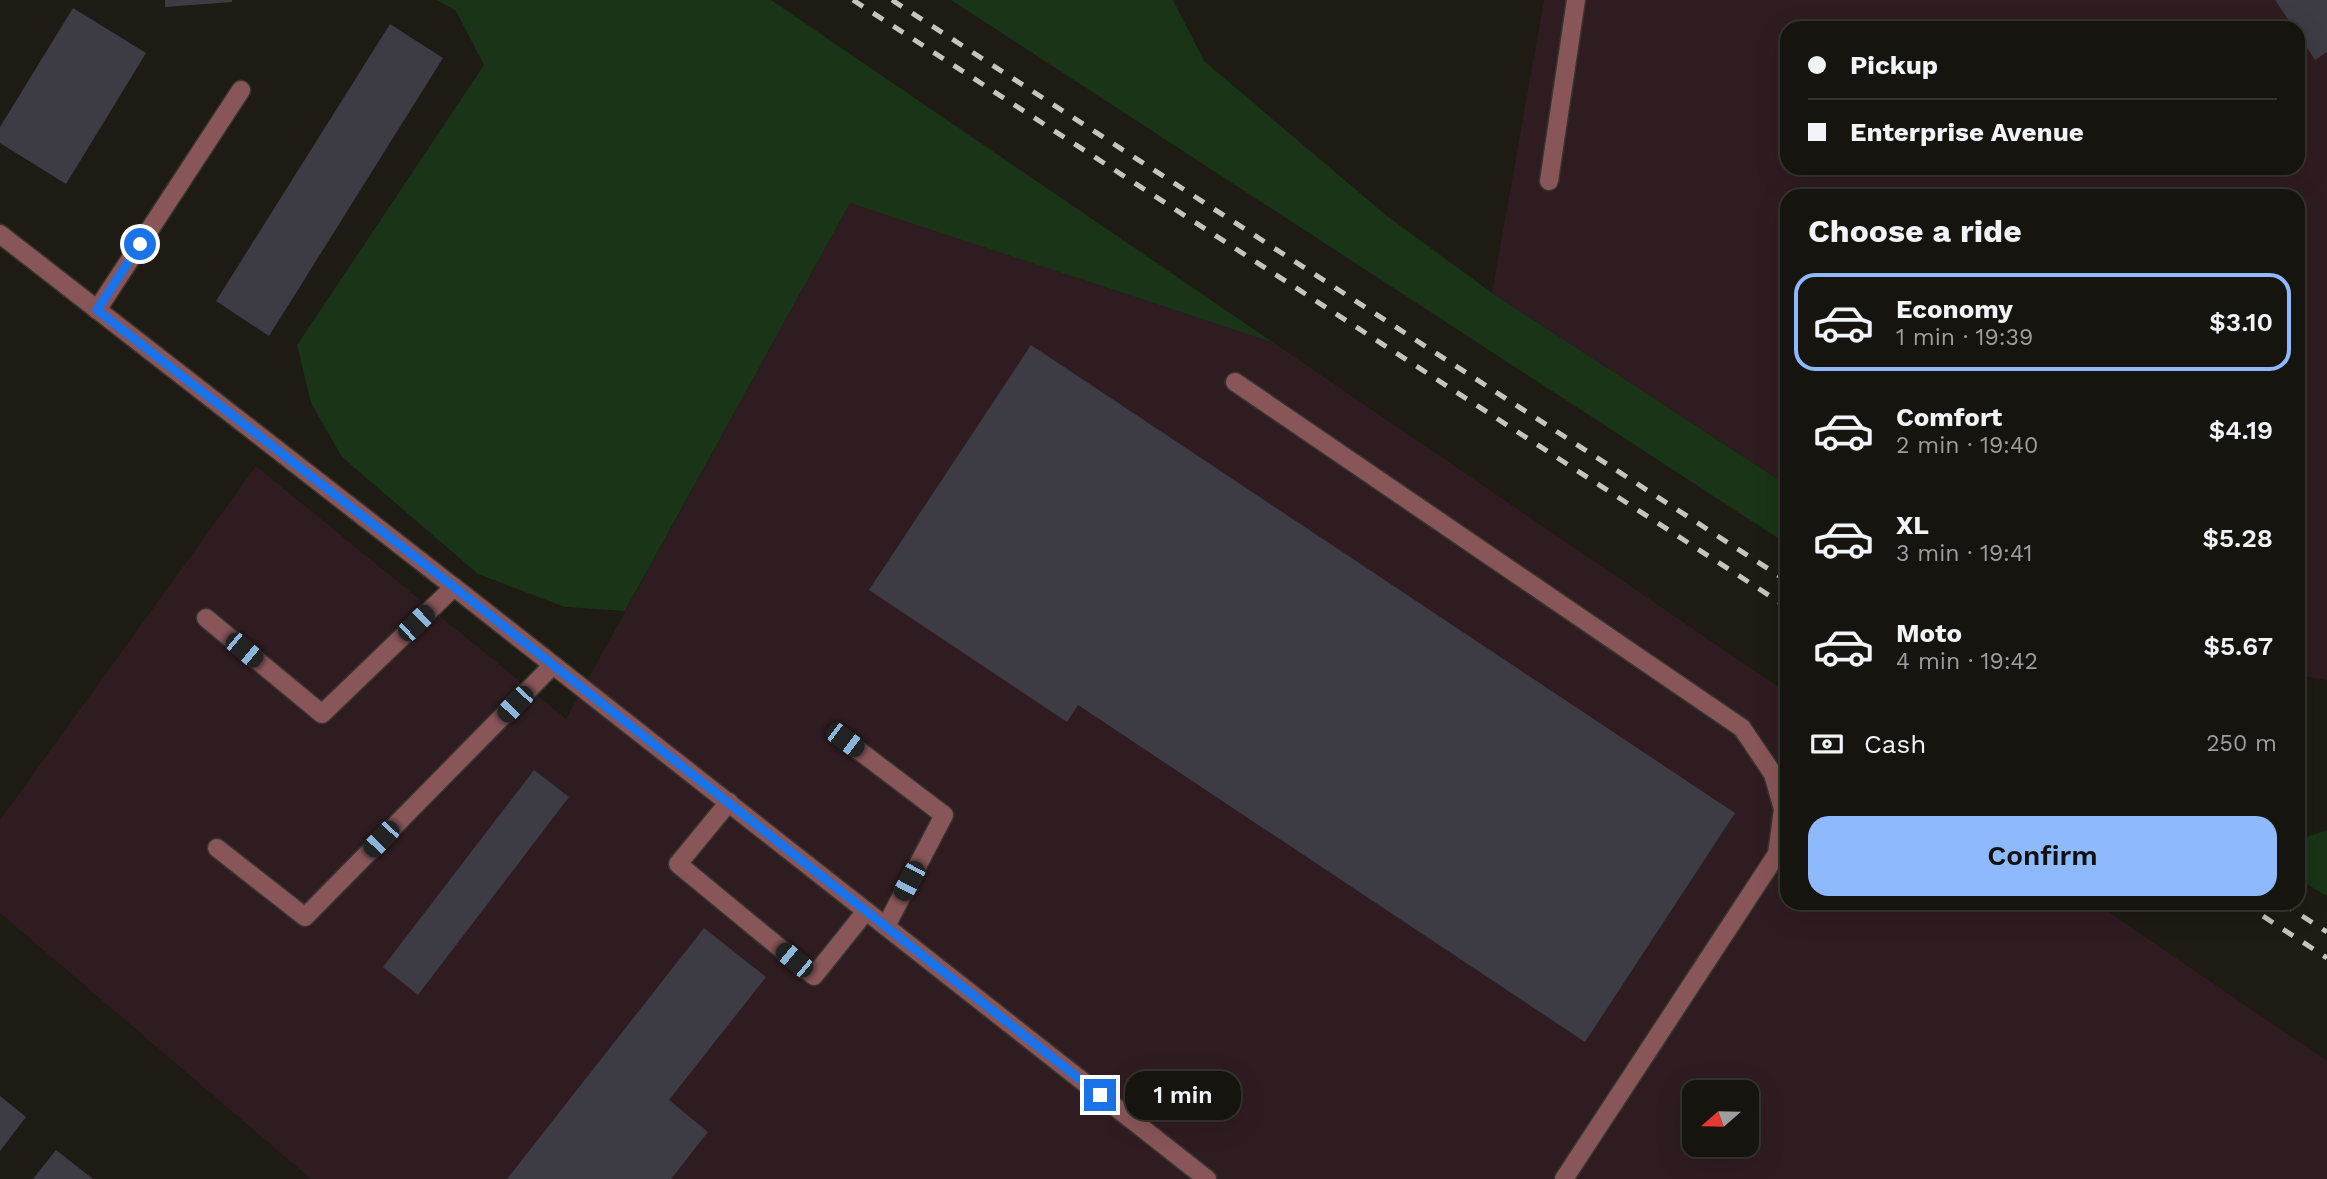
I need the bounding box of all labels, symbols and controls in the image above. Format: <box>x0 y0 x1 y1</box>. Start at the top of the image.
text: Pickup <box>1850 50 1938 80</box>
text: Enterprise Avenue <box>1850 117 2084 147</box>
text: Choose a ride <box>1808 212 2022 250</box>
route start <box>124 228 156 260</box>
icon: car <box>1812 291 1875 354</box>
text: Economy <box>1896 294 2013 324</box>
text: $3.10 <box>2209 307 2273 337</box>
text: 1 min · 19:39 <box>1896 324 2033 351</box>
icon: car <box>1812 399 1875 462</box>
text: Comfort <box>1896 402 2002 432</box>
text: $4.19 <box>2209 415 2273 445</box>
text: 2 min · 19:40 <box>1896 432 2038 459</box>
icon: car <box>1812 507 1875 570</box>
text: XL <box>1896 510 1929 540</box>
text: $5.28 <box>2203 523 2273 553</box>
text: 3 min · 19:41 <box>1896 540 2033 567</box>
car <box>394 601 439 645</box>
icon: car <box>1812 615 1875 678</box>
text: Moto <box>1896 618 1962 648</box>
car <box>222 628 267 672</box>
text: $5.67 <box>2203 631 2273 661</box>
text: 4 min · 19:42 <box>1896 648 2038 675</box>
car <box>493 682 538 726</box>
car <box>822 719 869 761</box>
icon: cash <box>1808 725 1846 763</box>
text: Cash <box>1864 729 1926 759</box>
text: 250 m <box>2206 730 2277 757</box>
button: Confirm <box>1808 816 2277 896</box>
car <box>359 817 404 861</box>
car <box>890 858 929 904</box>
car <box>772 938 817 982</box>
callout: 1 min <box>1124 1070 1240 1120</box>
route end <box>1084 1079 1116 1111</box>
north arrow <box>1682 1080 1759 1157</box>
map controls <box>1682 1080 1759 1157</box>
text: 1 min <box>1153 1082 1213 1109</box>

